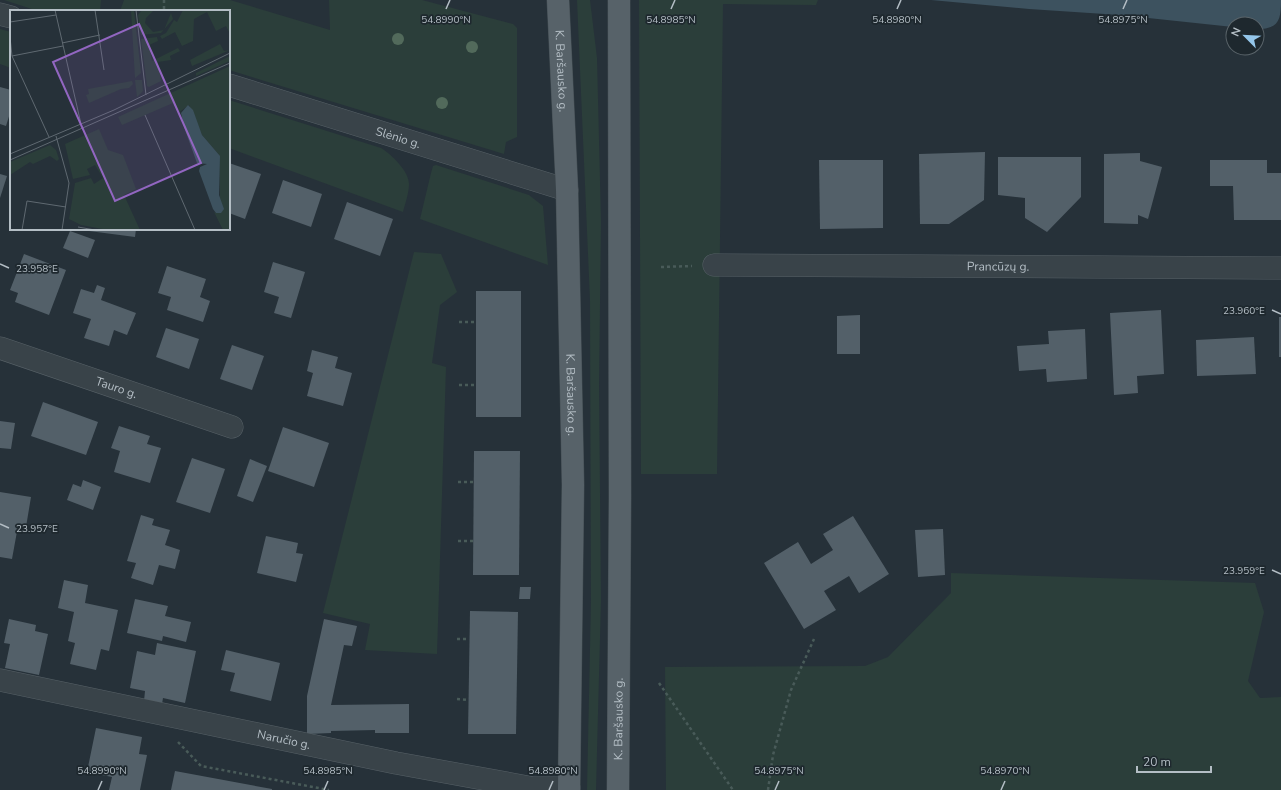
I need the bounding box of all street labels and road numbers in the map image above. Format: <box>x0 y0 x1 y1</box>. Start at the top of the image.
street label: K. Baršausko g. <box>551 29 571 112</box>
street label: Slėnio g. <box>373 123 423 152</box>
street label: Prancūzų g. <box>967 258 1029 275</box>
street label: K. Baršausko g. <box>562 353 580 436</box>
street label: Tauro g. <box>93 373 139 402</box>
street label: K. Baršausko g. <box>610 678 627 760</box>
street label: Naručio g. <box>256 726 312 753</box>

